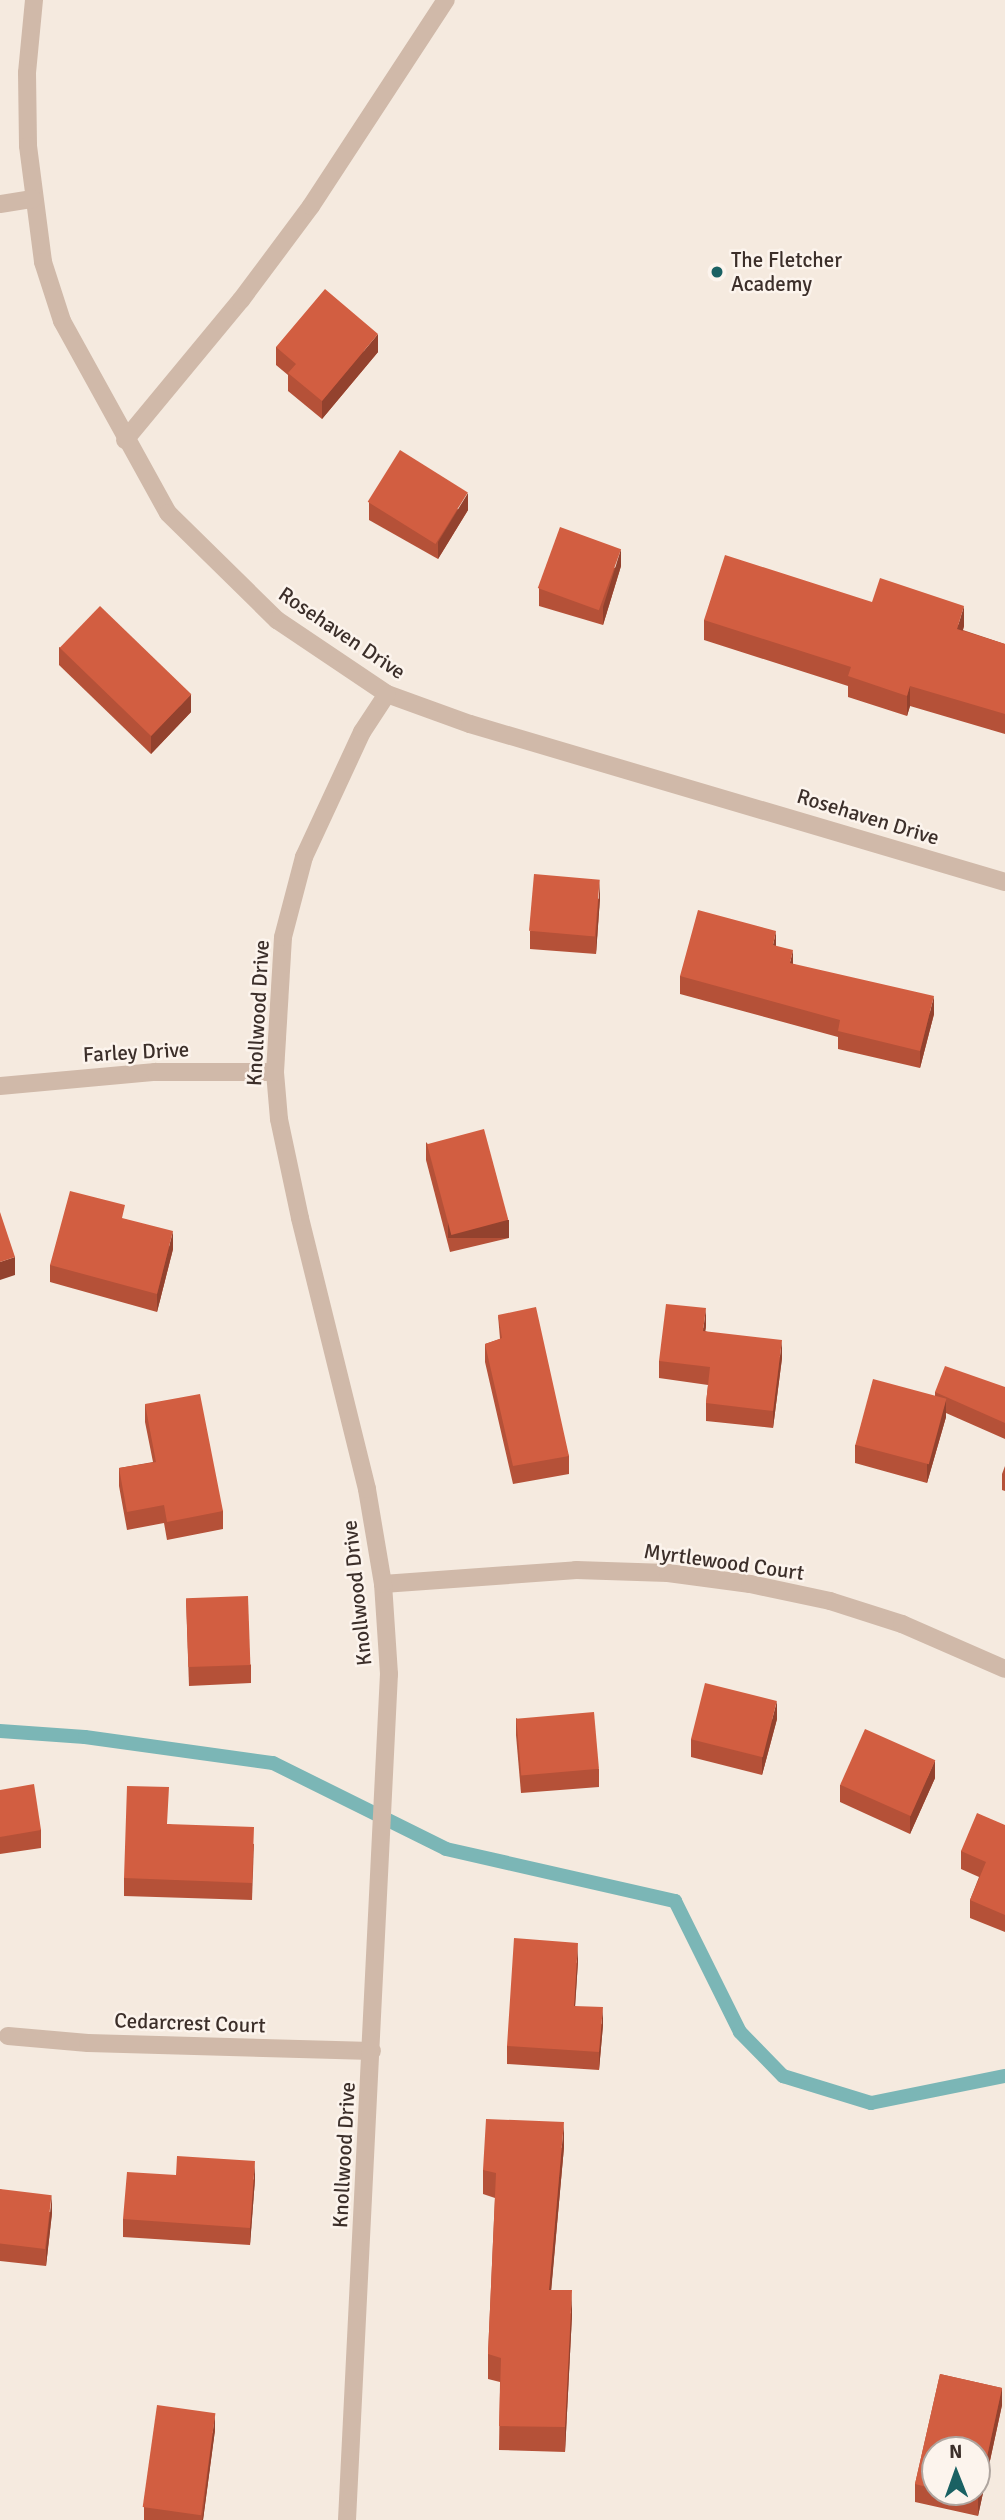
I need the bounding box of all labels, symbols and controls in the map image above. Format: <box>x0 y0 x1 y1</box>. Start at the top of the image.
place label: The Fletcher Academy <box>731 247 842 297</box>
marker: The Fletcher Academy <box>709 264 725 280</box>
street label: Rosehaven Drive <box>274 581 410 685</box>
street label: Rosehaven Drive <box>794 783 942 851</box>
street label: Knollwood Drive <box>242 939 274 1087</box>
street label: Farley Drive <box>82 1037 190 1067</box>
street label: Knollwood Drive <box>337 1519 377 1667</box>
street label: Myrtlewood Court <box>642 1538 806 1586</box>
street label: Cedarcrest Court <box>114 2008 266 2038</box>
street label: Knollwood Drive <box>328 2081 360 2229</box>
north arrow <box>921 2436 991 2506</box>
text: N <box>949 2440 962 2464</box>

